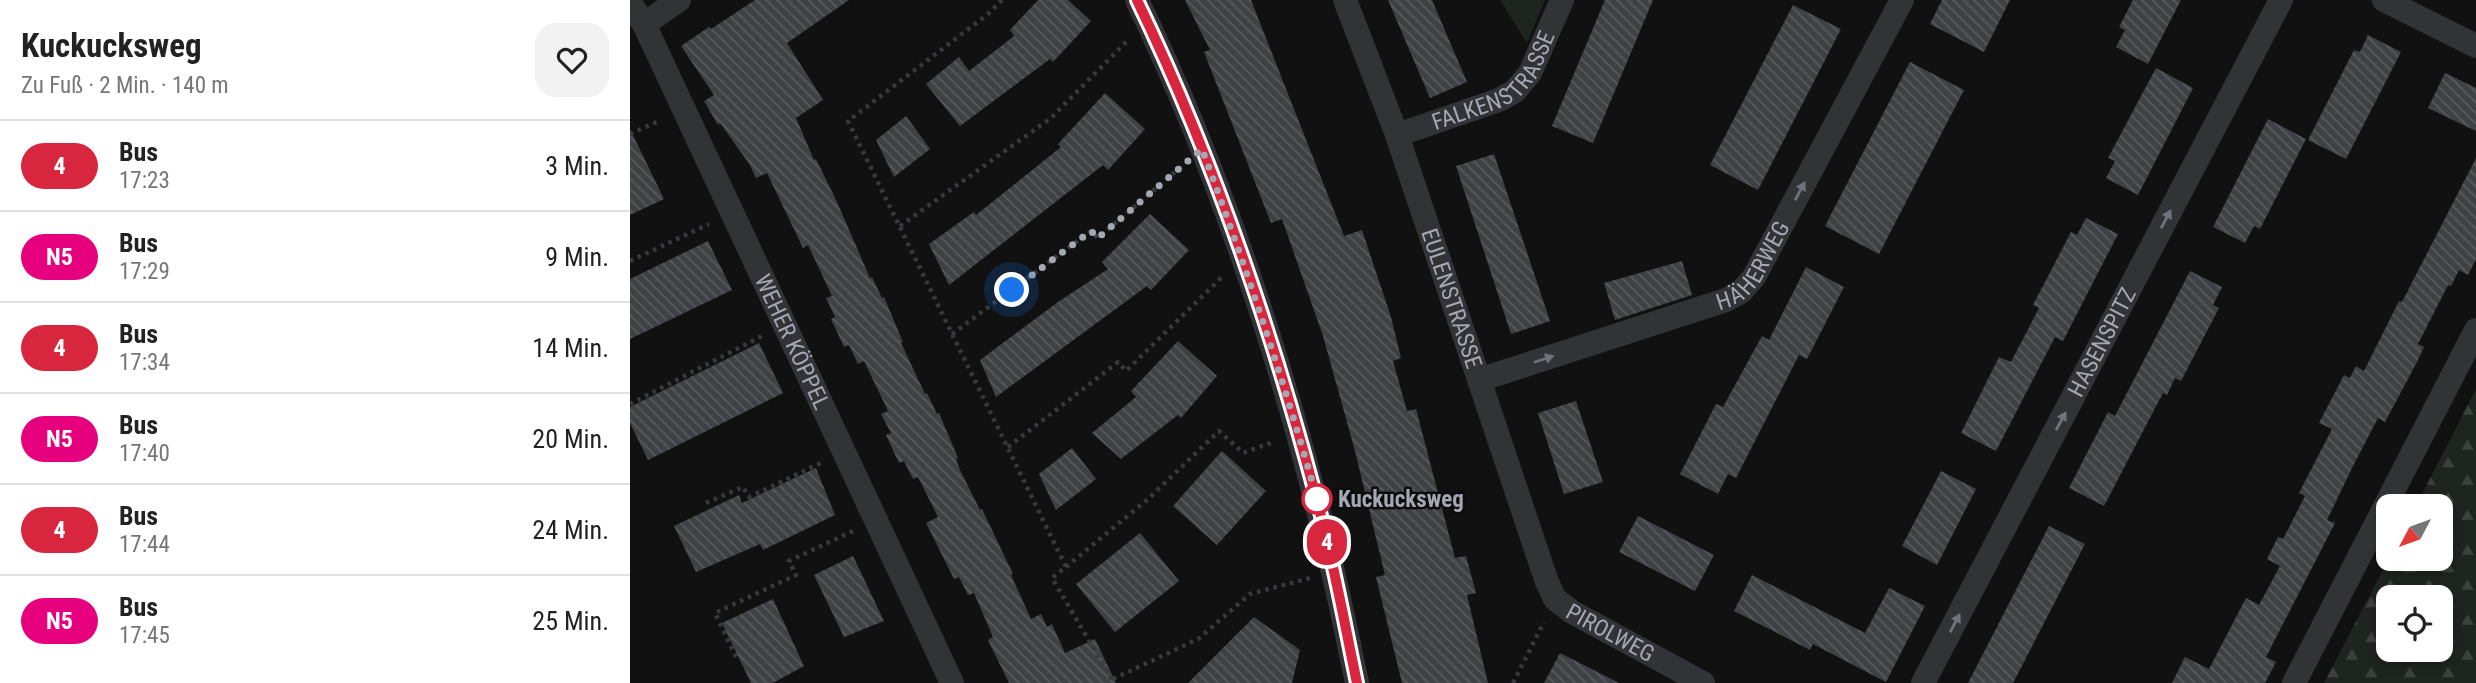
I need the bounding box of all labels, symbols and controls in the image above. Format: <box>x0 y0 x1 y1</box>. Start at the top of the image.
button: heart <box>535 23 609 97</box>
text: Kuckucksweg <box>21 26 202 65</box>
street label: FALKENSTRASSE <box>1428 27 1560 135</box>
text: Zu Fuß · 2 Min. · 140 m <box>21 72 229 99</box>
text: Bus <box>119 137 158 167</box>
text: 3 Min. <box>545 151 609 181</box>
text: 4 <box>53 152 66 180</box>
text: 17:23 <box>119 167 170 194</box>
one-way arrow <box>1794 181 1805 201</box>
one-way arrow <box>2160 210 2172 229</box>
street label: HÄHERWEG <box>1713 216 1795 316</box>
street label: EULENSTRASSE <box>1416 225 1488 372</box>
text: Bus <box>119 228 158 258</box>
text: 9 Min. <box>545 242 609 272</box>
text: N5 <box>46 243 73 271</box>
text: 17:29 <box>119 258 170 285</box>
street label: WEHER KÖPPEL <box>749 270 836 414</box>
your location <box>994 272 1029 307</box>
street label: HASENSPITZ <box>2062 283 2141 401</box>
text: Bus <box>119 319 158 349</box>
text: 14 Min. <box>532 333 609 363</box>
text: 4 <box>53 334 66 362</box>
text: 17:34 <box>119 349 170 376</box>
one-way arrow <box>1534 353 1555 364</box>
text: Bus <box>119 410 158 440</box>
one-way arrow <box>2055 411 2066 431</box>
text: 20 Min. <box>532 424 609 454</box>
text: N5 <box>46 425 73 453</box>
text: 17:40 <box>119 440 170 467</box>
marker: Kuckucksweg <box>1302 484 1332 514</box>
place label: Kuckucksweg <box>1338 486 1464 513</box>
north arrow <box>2376 494 2454 570</box>
map controls <box>2376 494 2453 662</box>
text: Bus <box>119 501 158 531</box>
text: 24 Min. <box>532 515 609 545</box>
text: 4 <box>53 516 66 544</box>
line badge: 4 <box>1304 519 1350 565</box>
text: 4 <box>1321 528 1333 556</box>
text: 17:44 <box>119 531 170 558</box>
button: locate <box>2376 585 2453 662</box>
text: Bus <box>119 592 158 622</box>
street label: PIROLWEG <box>1562 598 1659 668</box>
text: 25 Min. <box>532 606 609 636</box>
text: N5 <box>46 607 73 635</box>
one-way arrow <box>1949 613 1961 632</box>
text: 17:45 <box>119 622 170 649</box>

